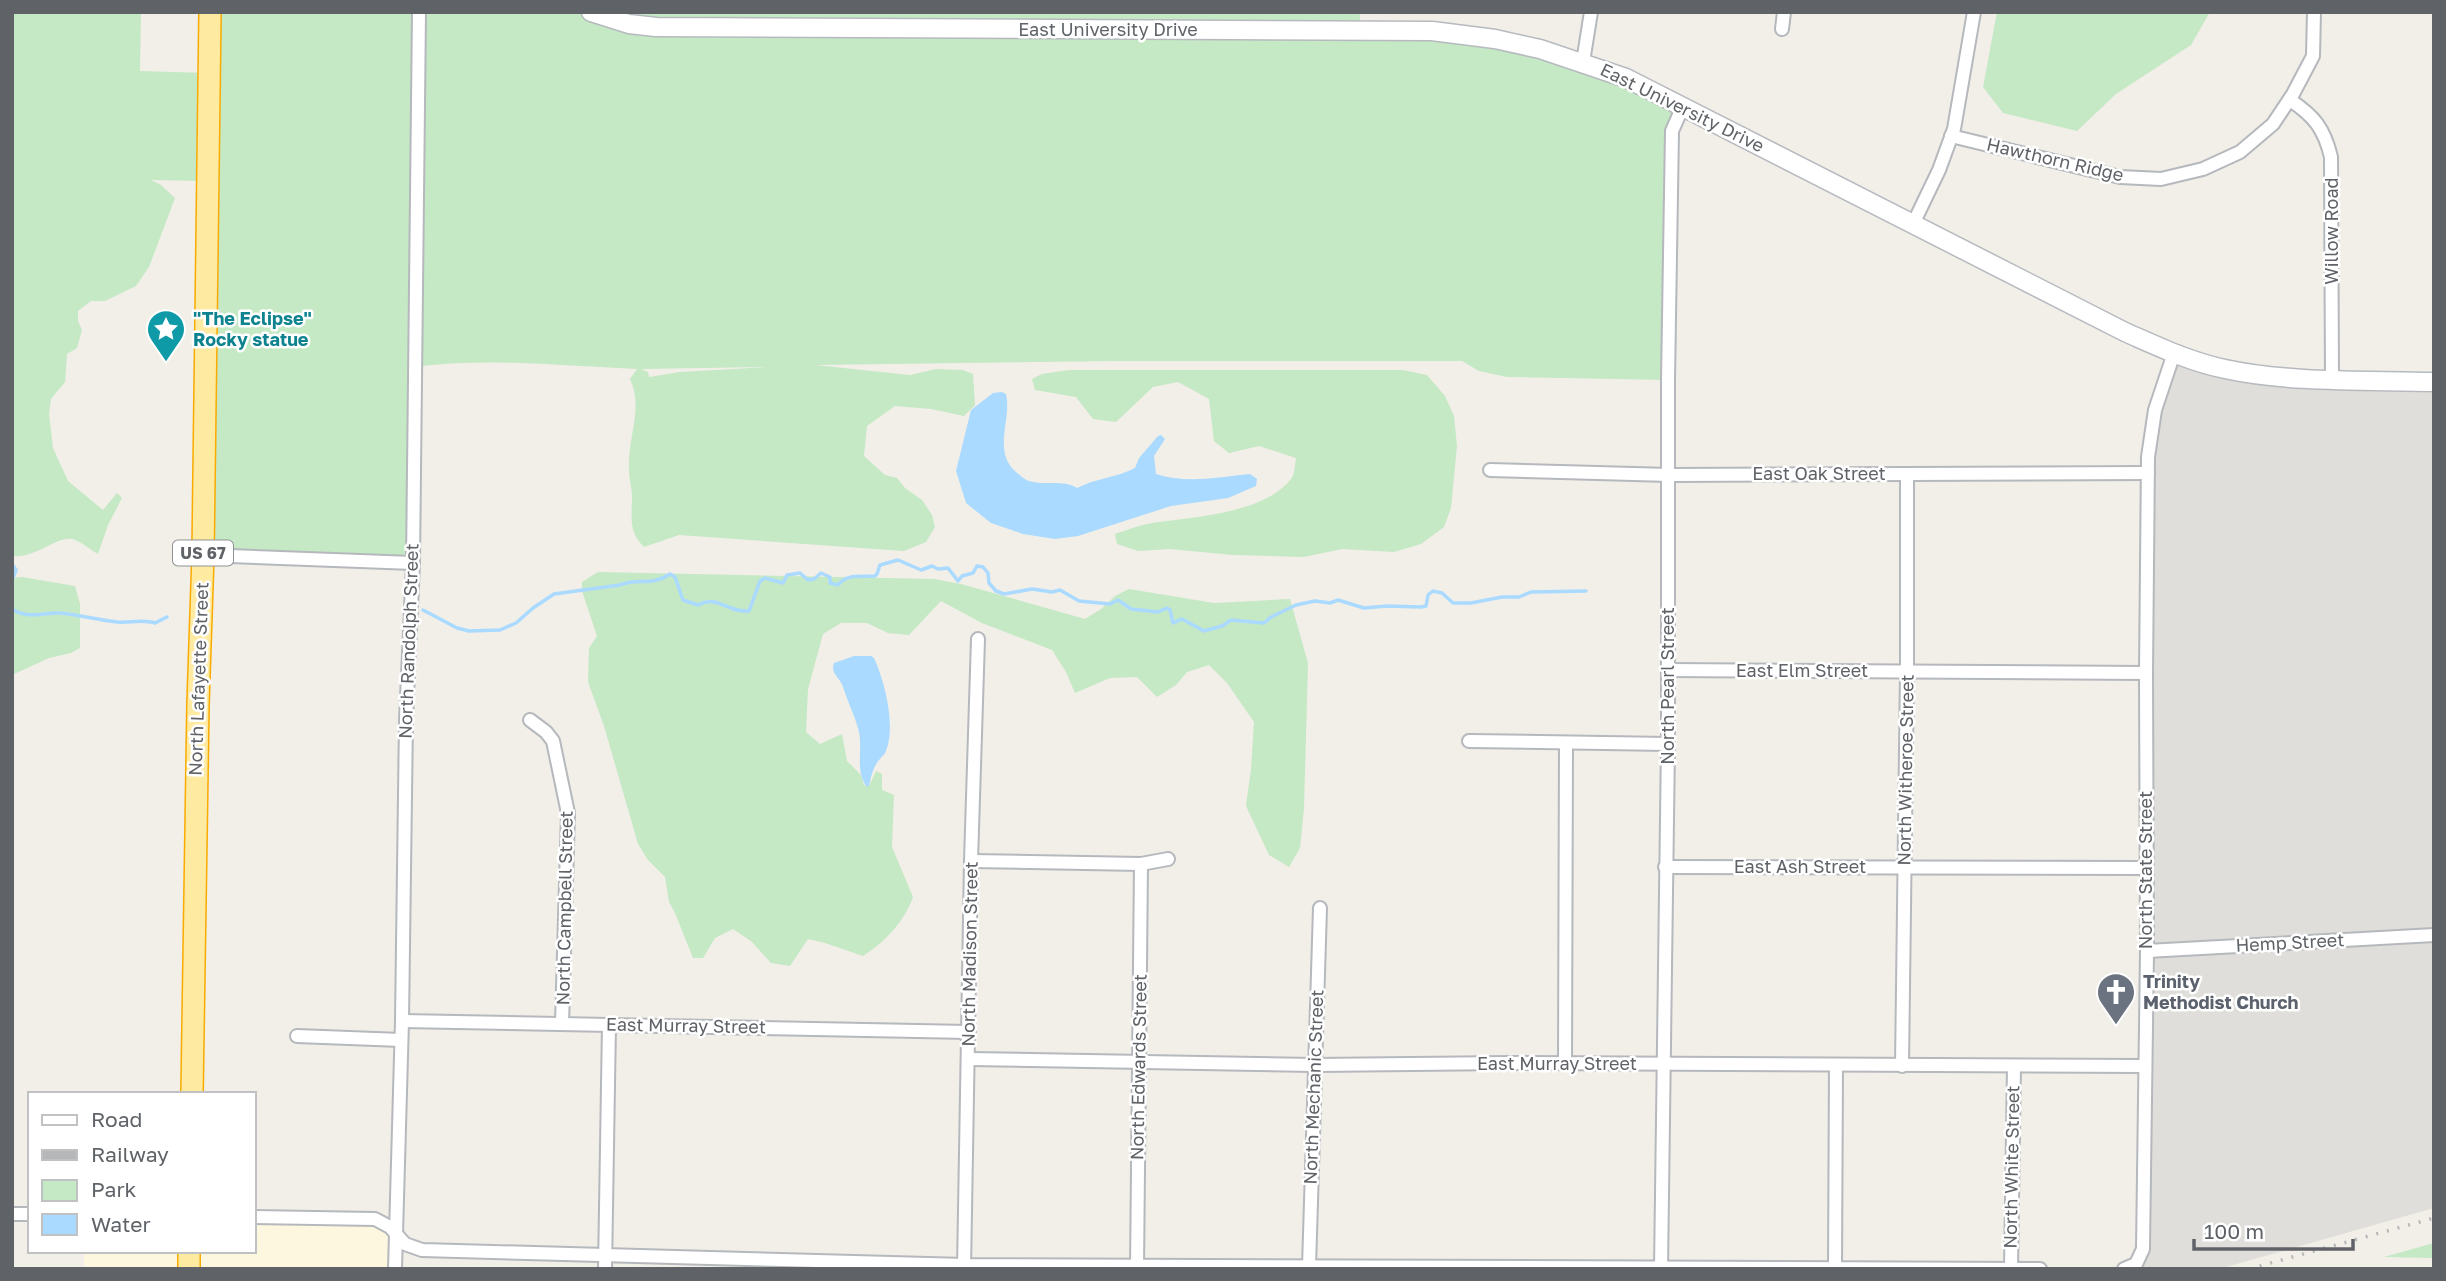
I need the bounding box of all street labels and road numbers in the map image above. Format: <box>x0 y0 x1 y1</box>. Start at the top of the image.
street label: East University Drive <box>1018 18 1198 40</box>
street label: East University Drive <box>1597 58 1768 156</box>
street label: Hawthorn Ridge <box>1985 133 2126 185</box>
street label: Willow Road <box>2320 177 2342 285</box>
street label: East Oak Street <box>1752 462 1886 484</box>
road number: US 67 <box>173 540 233 566</box>
street label: North Randolph Street <box>394 543 422 739</box>
street label: North Lafayette Street <box>184 582 212 776</box>
street label: North Pearl Street <box>1656 607 1678 765</box>
street label: East Elm Street <box>1736 659 1868 681</box>
street label: North Witheroe Street <box>1892 674 1918 866</box>
street label: North State Street <box>2134 791 2156 949</box>
street label: North Campbell Street <box>551 810 577 1006</box>
street label: East Ash Street <box>1734 855 1866 877</box>
street label: North Madison Street <box>956 861 982 1047</box>
street label: Hemp Street <box>2235 928 2345 956</box>
street label: North Edwards Street <box>1125 974 1151 1160</box>
street label: North Mechanic Street <box>1299 989 1327 1185</box>
street label: East Murray Street <box>606 1013 766 1037</box>
street label: East Murray Street <box>1477 1052 1637 1074</box>
street label: North White Street <box>1999 1085 2023 1249</box>

